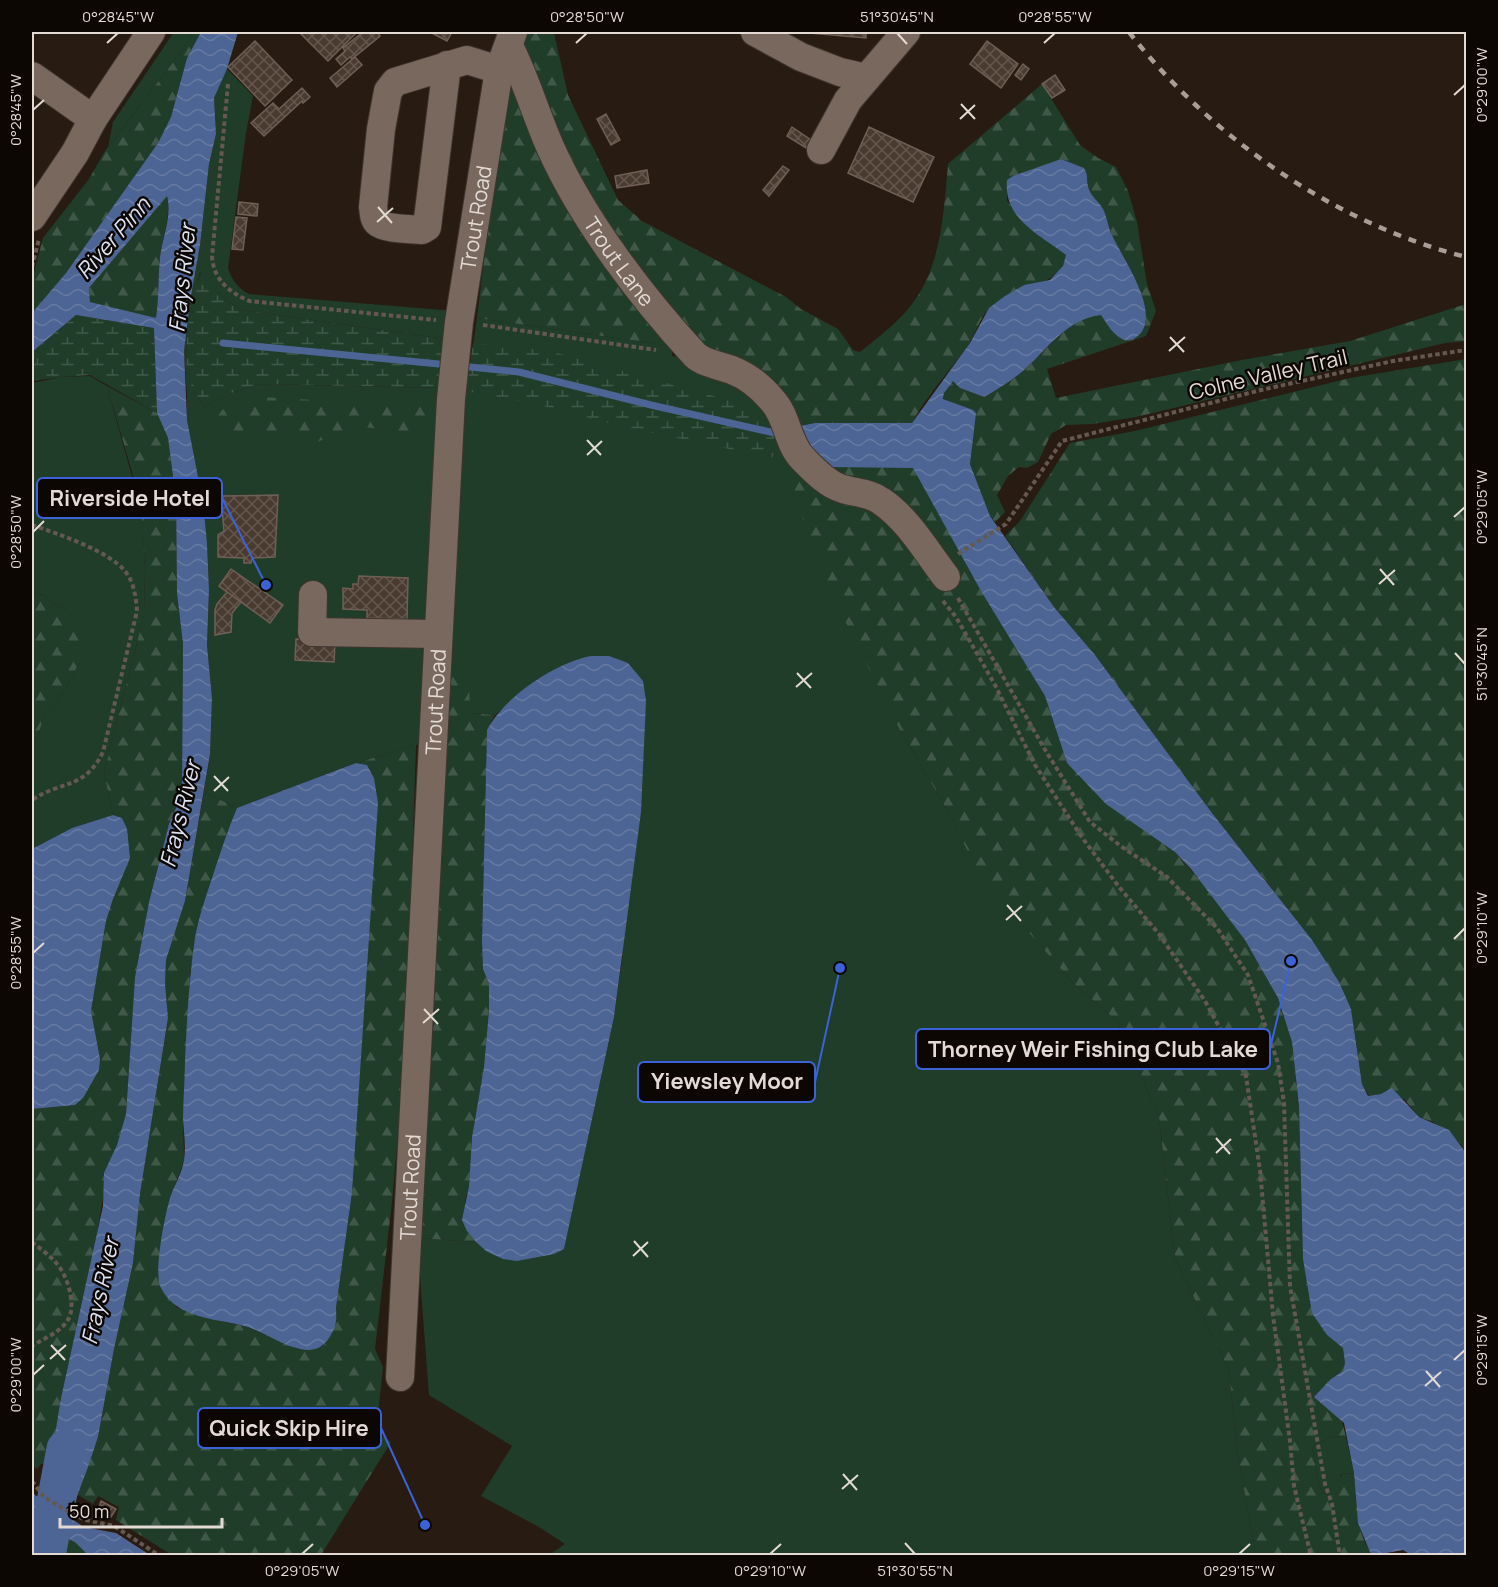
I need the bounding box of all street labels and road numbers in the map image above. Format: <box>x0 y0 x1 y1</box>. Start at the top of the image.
street label: Trout Road <box>453 163 498 273</box>
street label: Trout Lane <box>578 211 661 312</box>
street label: Colne Valley Trail <box>1186 342 1350 406</box>
street label: Trout Road <box>418 648 452 756</box>
street label: Trout Road <box>393 1134 427 1241</box>

